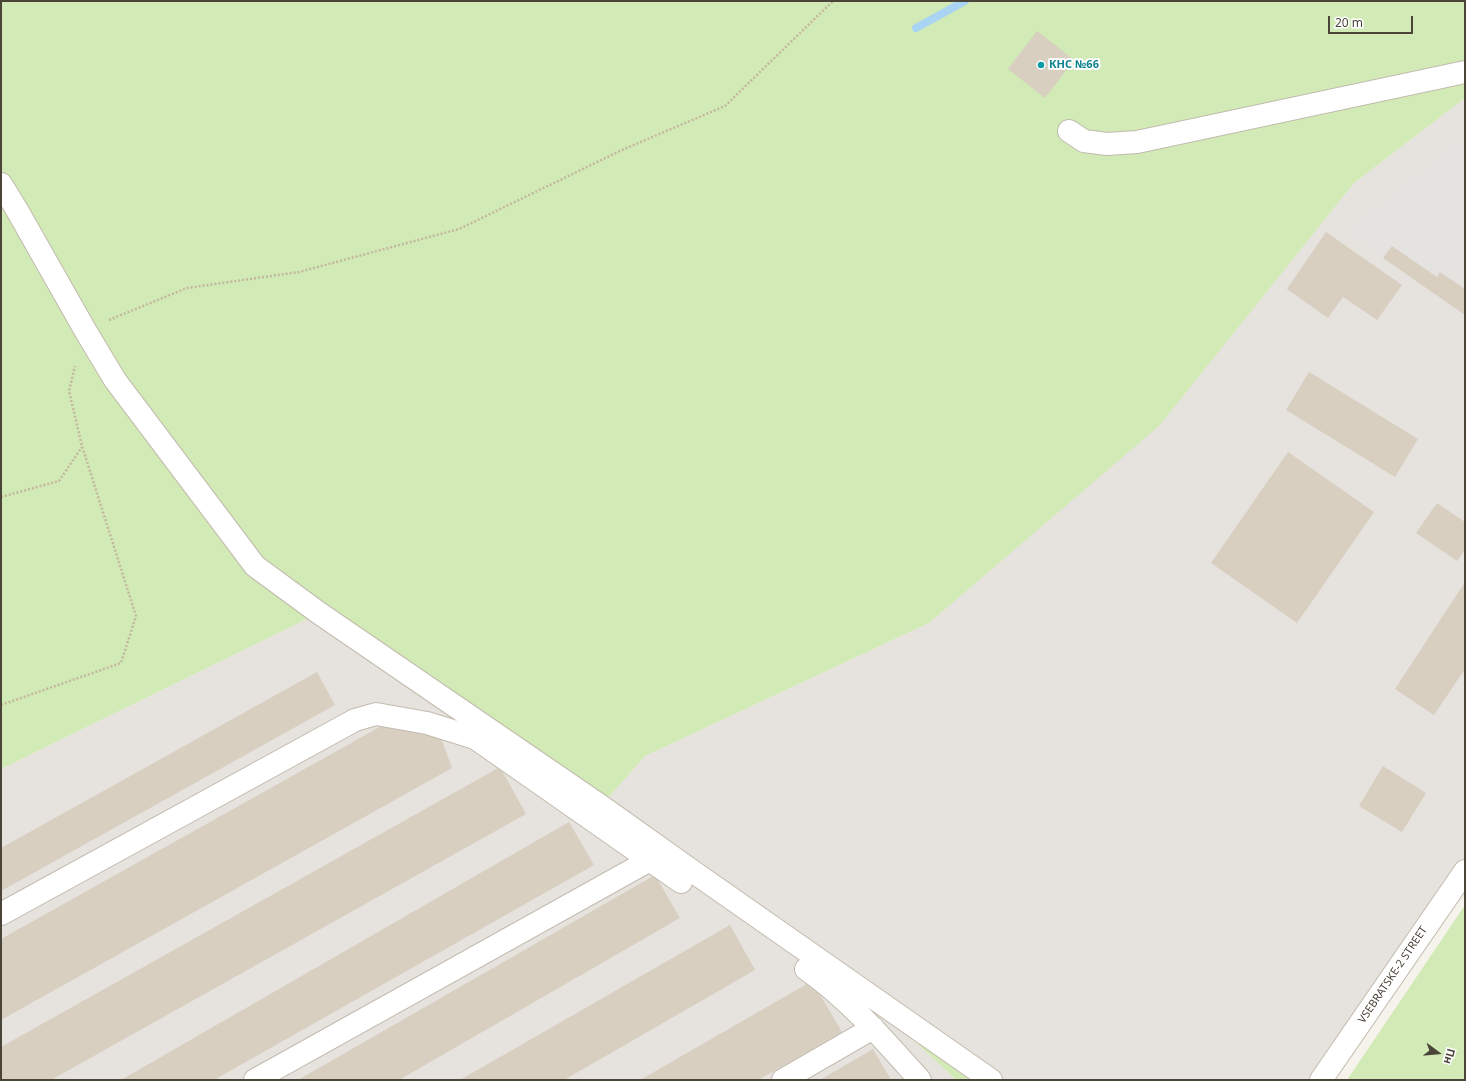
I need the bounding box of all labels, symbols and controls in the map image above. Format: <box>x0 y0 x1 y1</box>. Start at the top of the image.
scale bar <box>1330 8 1415 34</box>
text: 20 m <box>1335 14 1363 31</box>
place label: КНС №66 <box>1049 58 1099 72</box>
marker: КНС №66 <box>1036 60 1046 70</box>
street label: VSEBRATSKE-2 STREET <box>1356 924 1430 1026</box>
north arrow <box>1418 1033 1458 1073</box>
text: Пн <box>1441 1047 1459 1066</box>

